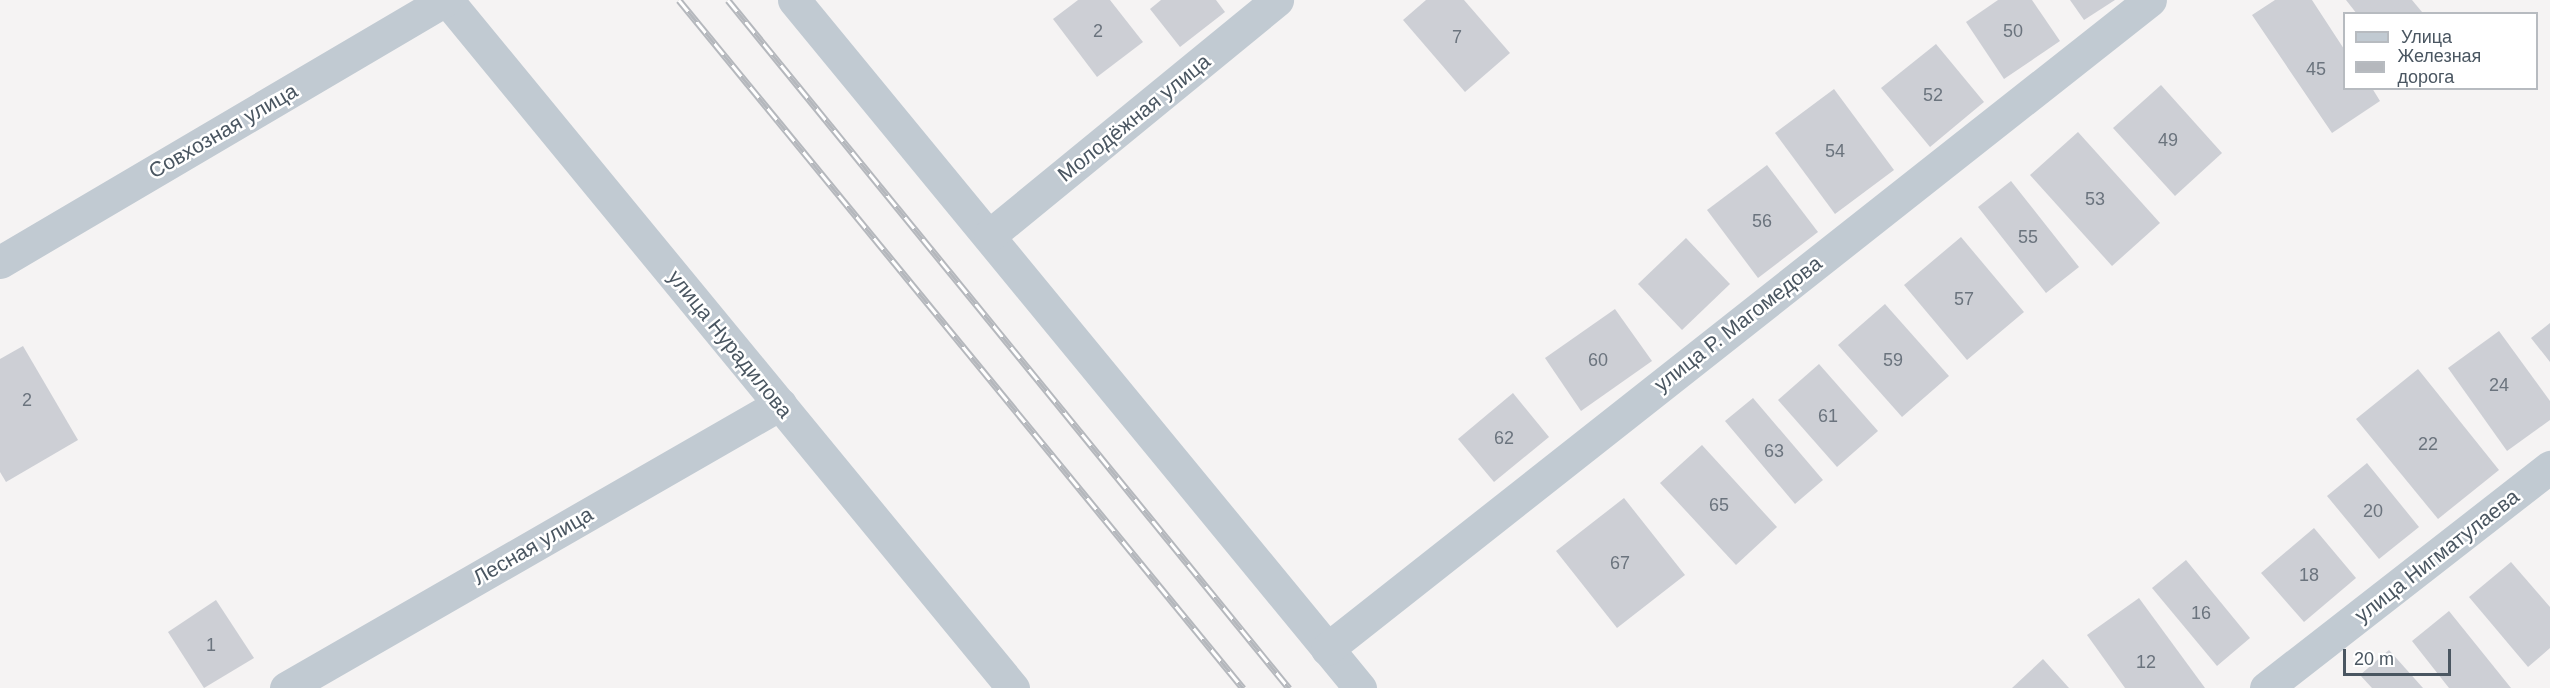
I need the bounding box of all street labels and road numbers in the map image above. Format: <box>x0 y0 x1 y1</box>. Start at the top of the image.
street label: Молодёжная улица <box>1053 49 1215 187</box>
street label: Совхозная улица <box>144 78 302 184</box>
street label: улица Р. Магомедова <box>1649 251 1827 397</box>
street label: улица Нурадилова <box>663 265 797 423</box>
street label: улица Нигматулаева <box>2350 484 2524 628</box>
street label: Лесная улица <box>469 502 597 590</box>

